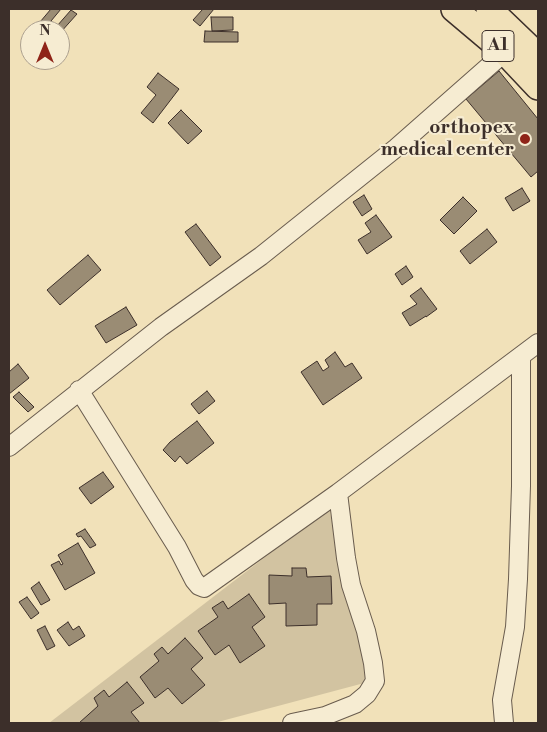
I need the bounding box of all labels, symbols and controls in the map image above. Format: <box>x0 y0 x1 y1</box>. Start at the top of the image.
north arrow <box>20 20 70 70</box>
text: N <box>39 22 51 40</box>
road number: A1 <box>482 30 514 61</box>
place label: orthopex medical center <box>381 117 514 161</box>
marker: orthopex medical center <box>518 132 532 146</box>

